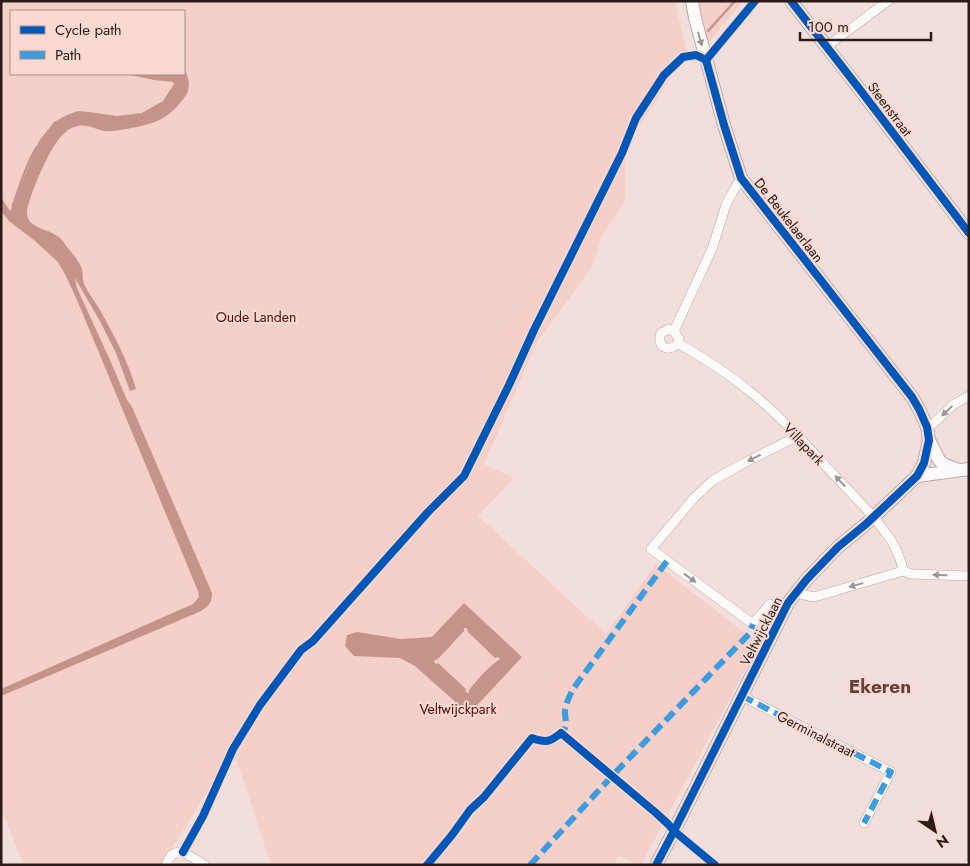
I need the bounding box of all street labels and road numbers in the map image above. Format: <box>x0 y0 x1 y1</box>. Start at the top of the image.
street label: Steenstraat <box>863 78 917 141</box>
street label: De Beukelaerlaan <box>750 173 828 267</box>
street label: Villapark <box>779 418 830 470</box>
street label: Veltwijcklaan <box>735 593 787 669</box>
street label: Germinalstraat <box>773 706 859 763</box>

